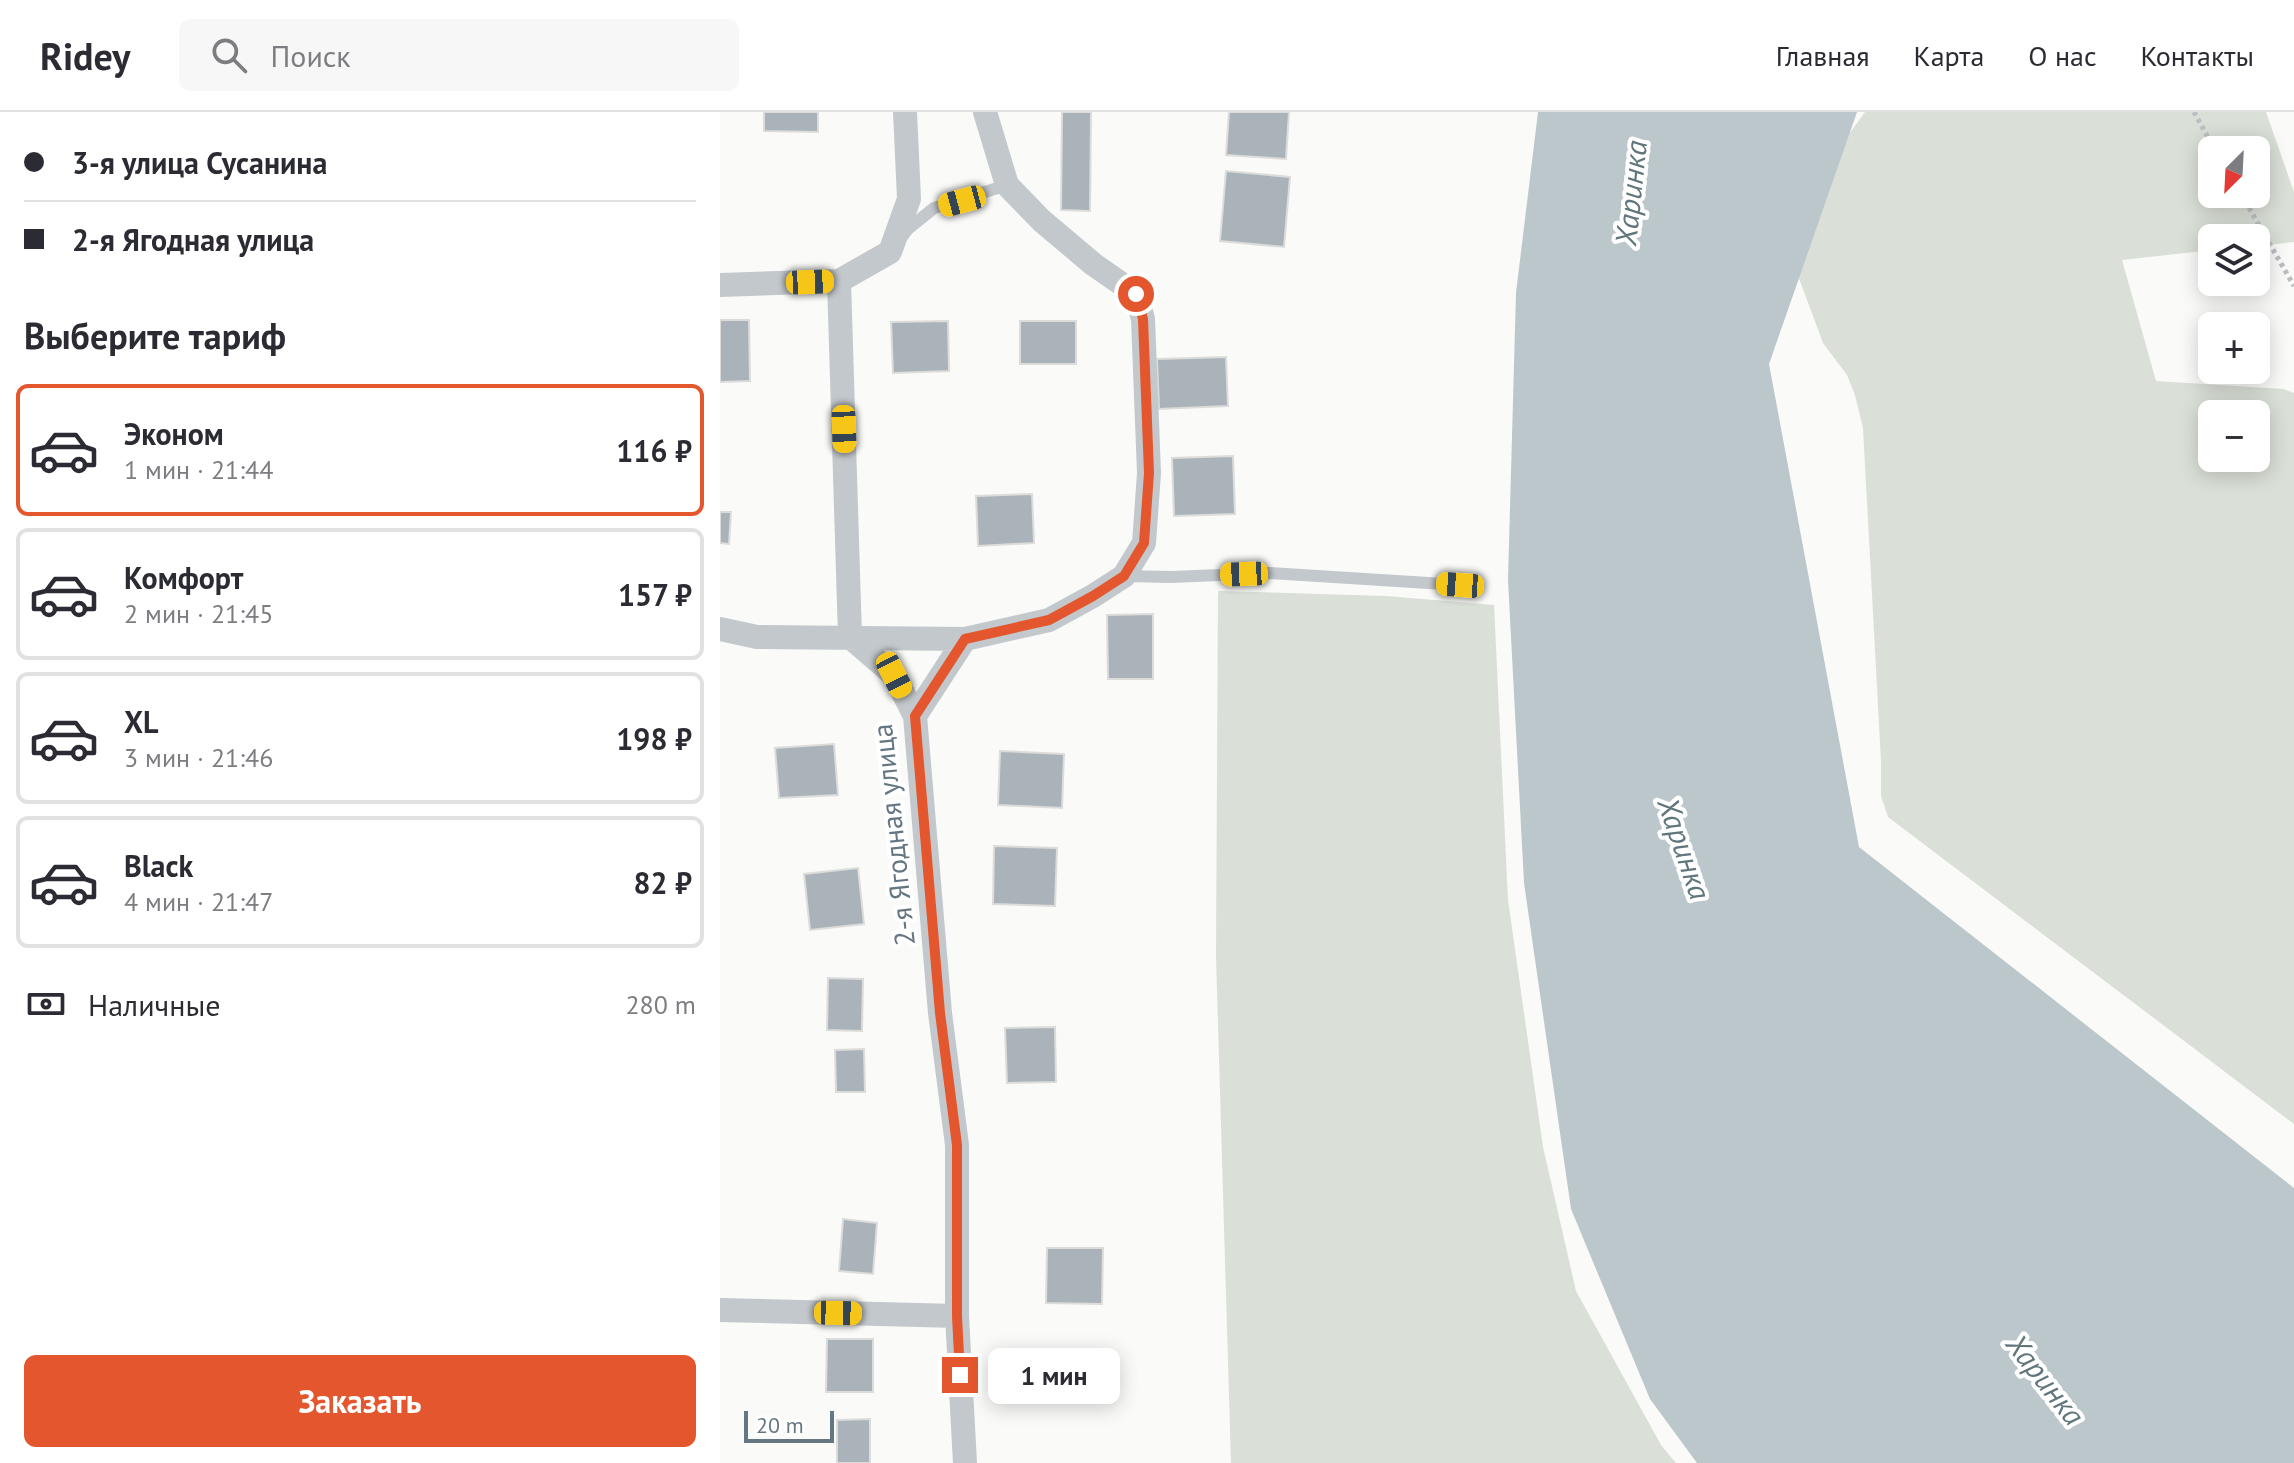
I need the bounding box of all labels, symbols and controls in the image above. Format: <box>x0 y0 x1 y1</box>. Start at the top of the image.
search box <box>179 19 739 91</box>
text: Ridey <box>40 31 131 80</box>
icon: search <box>207 33 251 77</box>
text: Поиск <box>271 36 351 75</box>
text: Главная <box>1776 37 1870 74</box>
text: Карта <box>1914 37 1984 74</box>
text: О нас <box>2028 37 2097 74</box>
text: Контакты <box>2141 37 2254 74</box>
north arrow <box>2198 136 2270 208</box>
map controls <box>2198 136 2270 472</box>
water label: Харинка <box>1605 138 1655 248</box>
text: 3-я улица Сусанина <box>72 143 327 182</box>
car <box>936 183 988 219</box>
text: 2-я Ягодная улица <box>72 220 314 259</box>
button: layers <box>2198 224 2270 296</box>
car <box>786 269 834 295</box>
route start <box>1118 276 1154 312</box>
text: Выберите тариф <box>24 312 286 359</box>
button: + <box>2198 312 2270 384</box>
button: − <box>2198 400 2270 472</box>
car <box>831 405 857 453</box>
icon: car <box>28 414 100 486</box>
text: Эконом <box>124 414 224 453</box>
text: 116 ₽ <box>616 431 692 470</box>
text: 1 мин · 21:44 <box>124 453 273 486</box>
icon: car <box>28 558 100 630</box>
text: Комфорт <box>124 558 243 597</box>
car <box>1220 561 1268 587</box>
car <box>1435 571 1485 599</box>
text: 157 ₽ <box>618 575 692 614</box>
text: 2 мин · 21:45 <box>124 597 273 630</box>
car <box>872 648 916 702</box>
icon: car <box>28 702 100 774</box>
text: XL <box>124 702 158 741</box>
text: 198 ₽ <box>616 719 692 758</box>
street label: 2-я Ягодная улица <box>863 722 923 948</box>
text: 3 мин · 21:46 <box>124 741 273 774</box>
water label: Харинка <box>1649 791 1721 905</box>
icon: car <box>28 846 100 918</box>
text: Black <box>124 846 193 885</box>
text: 82 ₽ <box>633 863 692 902</box>
text: 4 мин · 21:47 <box>124 885 273 918</box>
icon: cash <box>24 982 68 1026</box>
text: Наличные <box>88 985 220 1024</box>
text: 280 m <box>625 988 696 1021</box>
car <box>814 1301 862 1325</box>
water label: Харинка <box>1998 1325 2094 1433</box>
callout: 1 мин <box>988 1347 1120 1403</box>
button: Заказать <box>24 1355 696 1447</box>
route end <box>942 1357 978 1393</box>
text: 1 мин <box>1021 1359 1087 1392</box>
scale bar <box>744 1407 834 1443</box>
text: 20 m <box>756 1411 804 1439</box>

